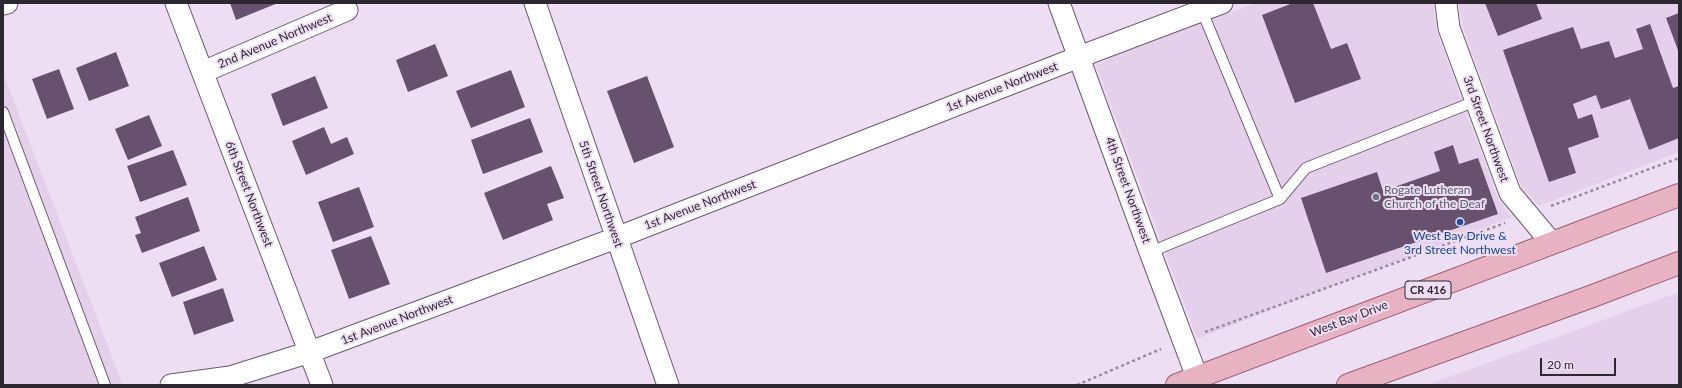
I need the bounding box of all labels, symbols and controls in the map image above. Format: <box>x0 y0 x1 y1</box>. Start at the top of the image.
street label: 2nd Avenue Northwest <box>216 10 334 72</box>
street label: 1st Avenue Northwest <box>944 59 1060 115</box>
street label: 3rd Street Northwest <box>1460 74 1512 184</box>
street label: 4th Street Northwest <box>1102 135 1154 245</box>
street label: 6th Street Northwest <box>222 139 276 249</box>
street label: 5th Street Northwest <box>576 139 626 249</box>
street label: 1st Avenue Northwest <box>642 177 758 233</box>
place label: Rogate Lutheran Church of the Deaf <box>1384 183 1485 211</box>
marker: Rogate Lutheran Church of the Deaf <box>1371 192 1381 202</box>
marker: West Bay Drive & 3rd Street Northwest <box>1455 217 1465 227</box>
place label: West Bay Drive & 3rd Street Northwest <box>1404 229 1516 257</box>
road number: CR 416 <box>1405 281 1451 299</box>
street label: 1st Avenue Northwest <box>339 292 455 348</box>
street label: West Bay Drive <box>1308 298 1390 340</box>
scale bar <box>1542 350 1618 376</box>
text: 20 m <box>1547 357 1574 372</box>

